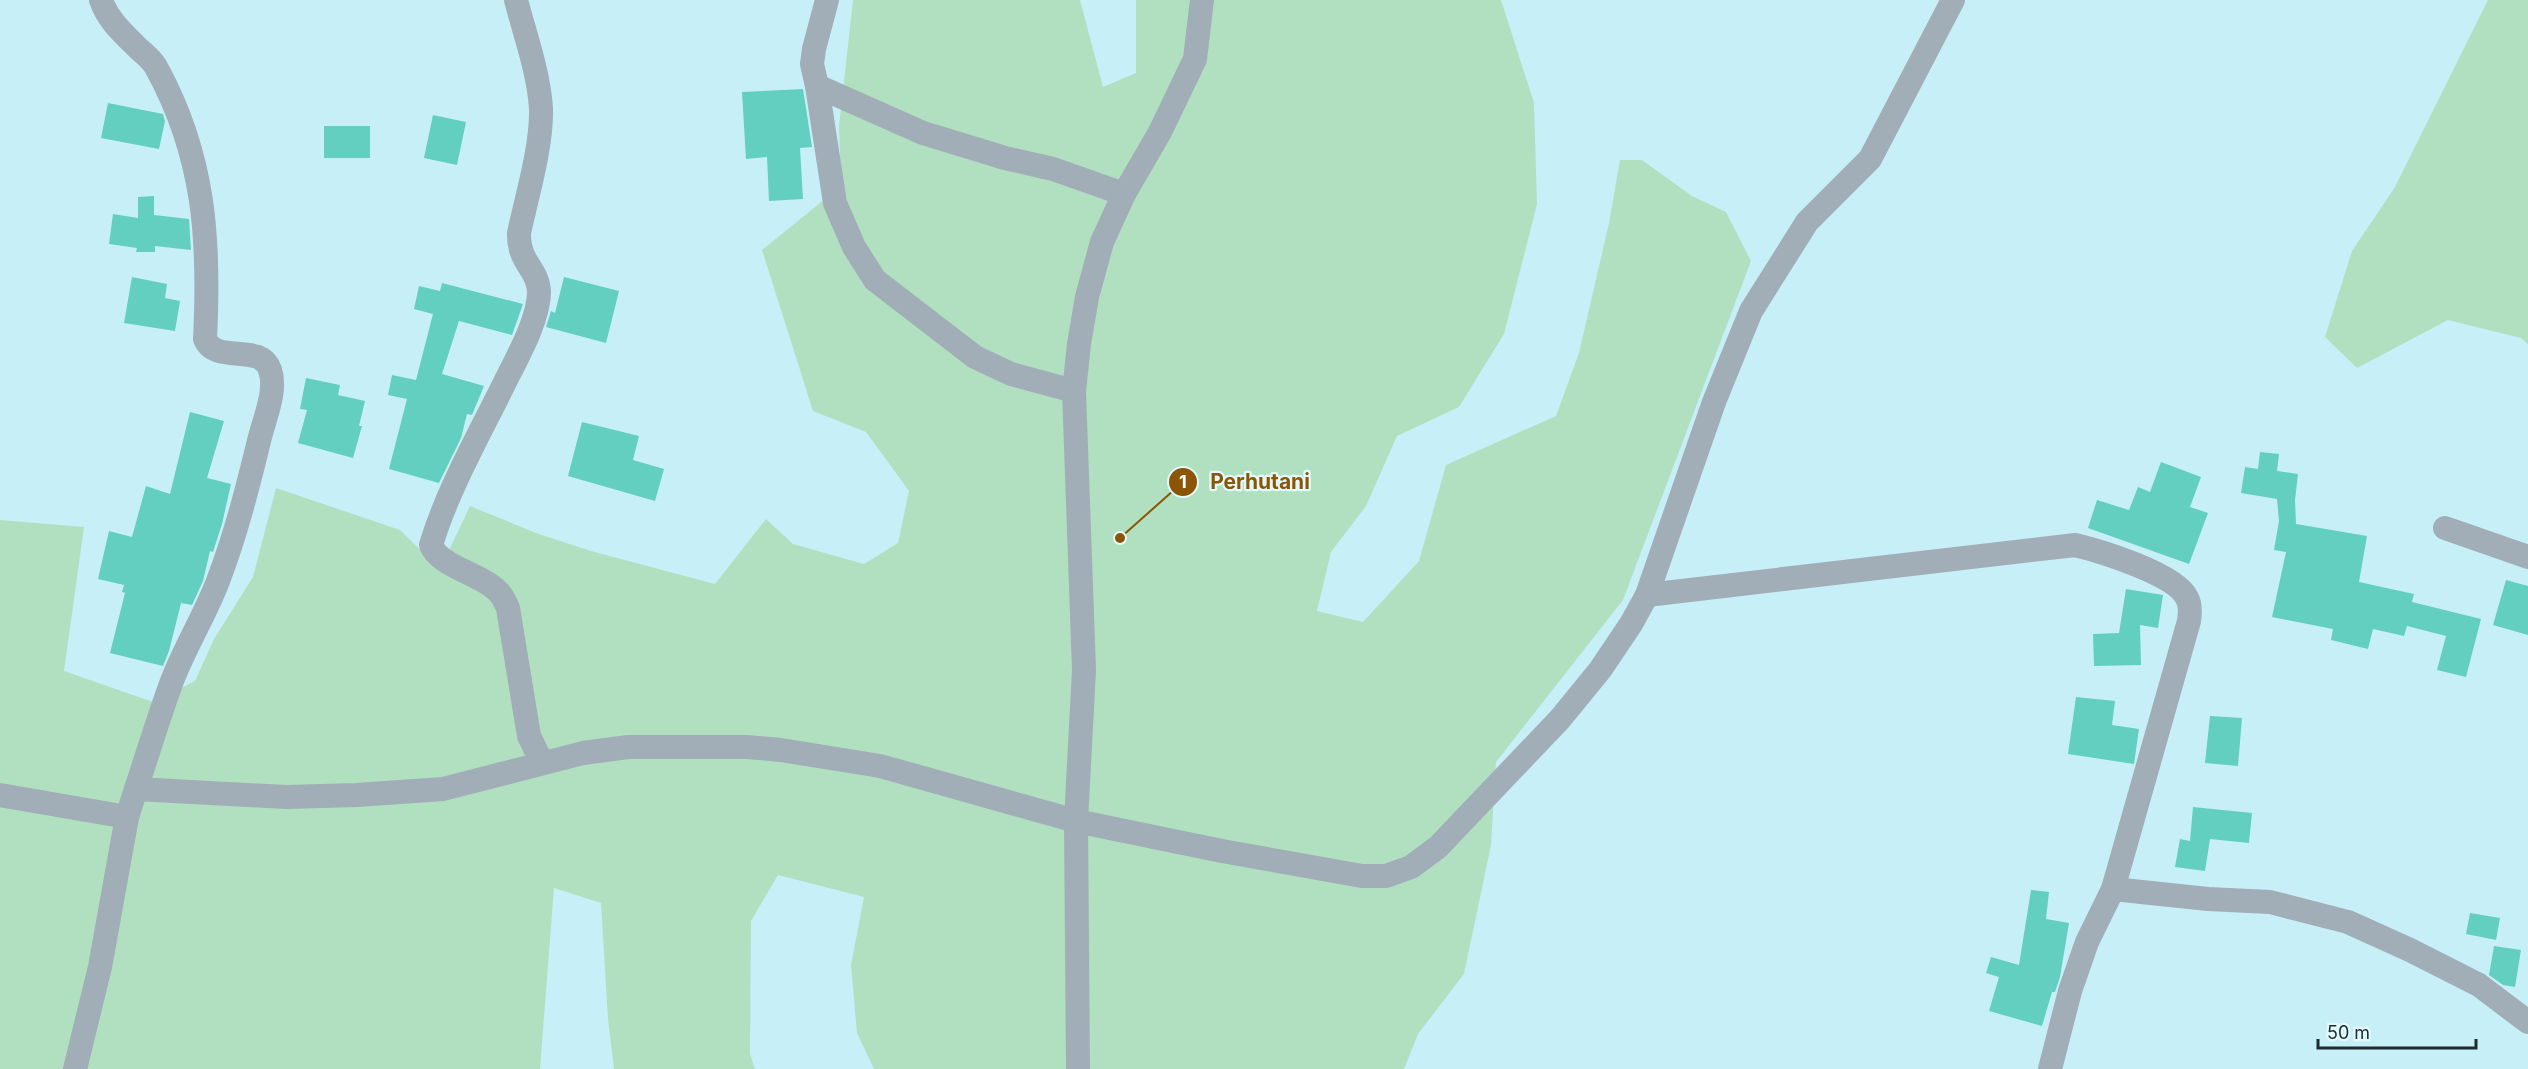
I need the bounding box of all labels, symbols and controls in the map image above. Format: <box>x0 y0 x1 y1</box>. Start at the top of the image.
callout: Perhutani <box>1168 462 1322 501</box>
text: Perhutani <box>1210 469 1310 494</box>
text: 1 <box>1179 471 1187 492</box>
scale bar <box>2318 1012 2476 1050</box>
text: 50 m <box>2327 1022 2370 1043</box>

